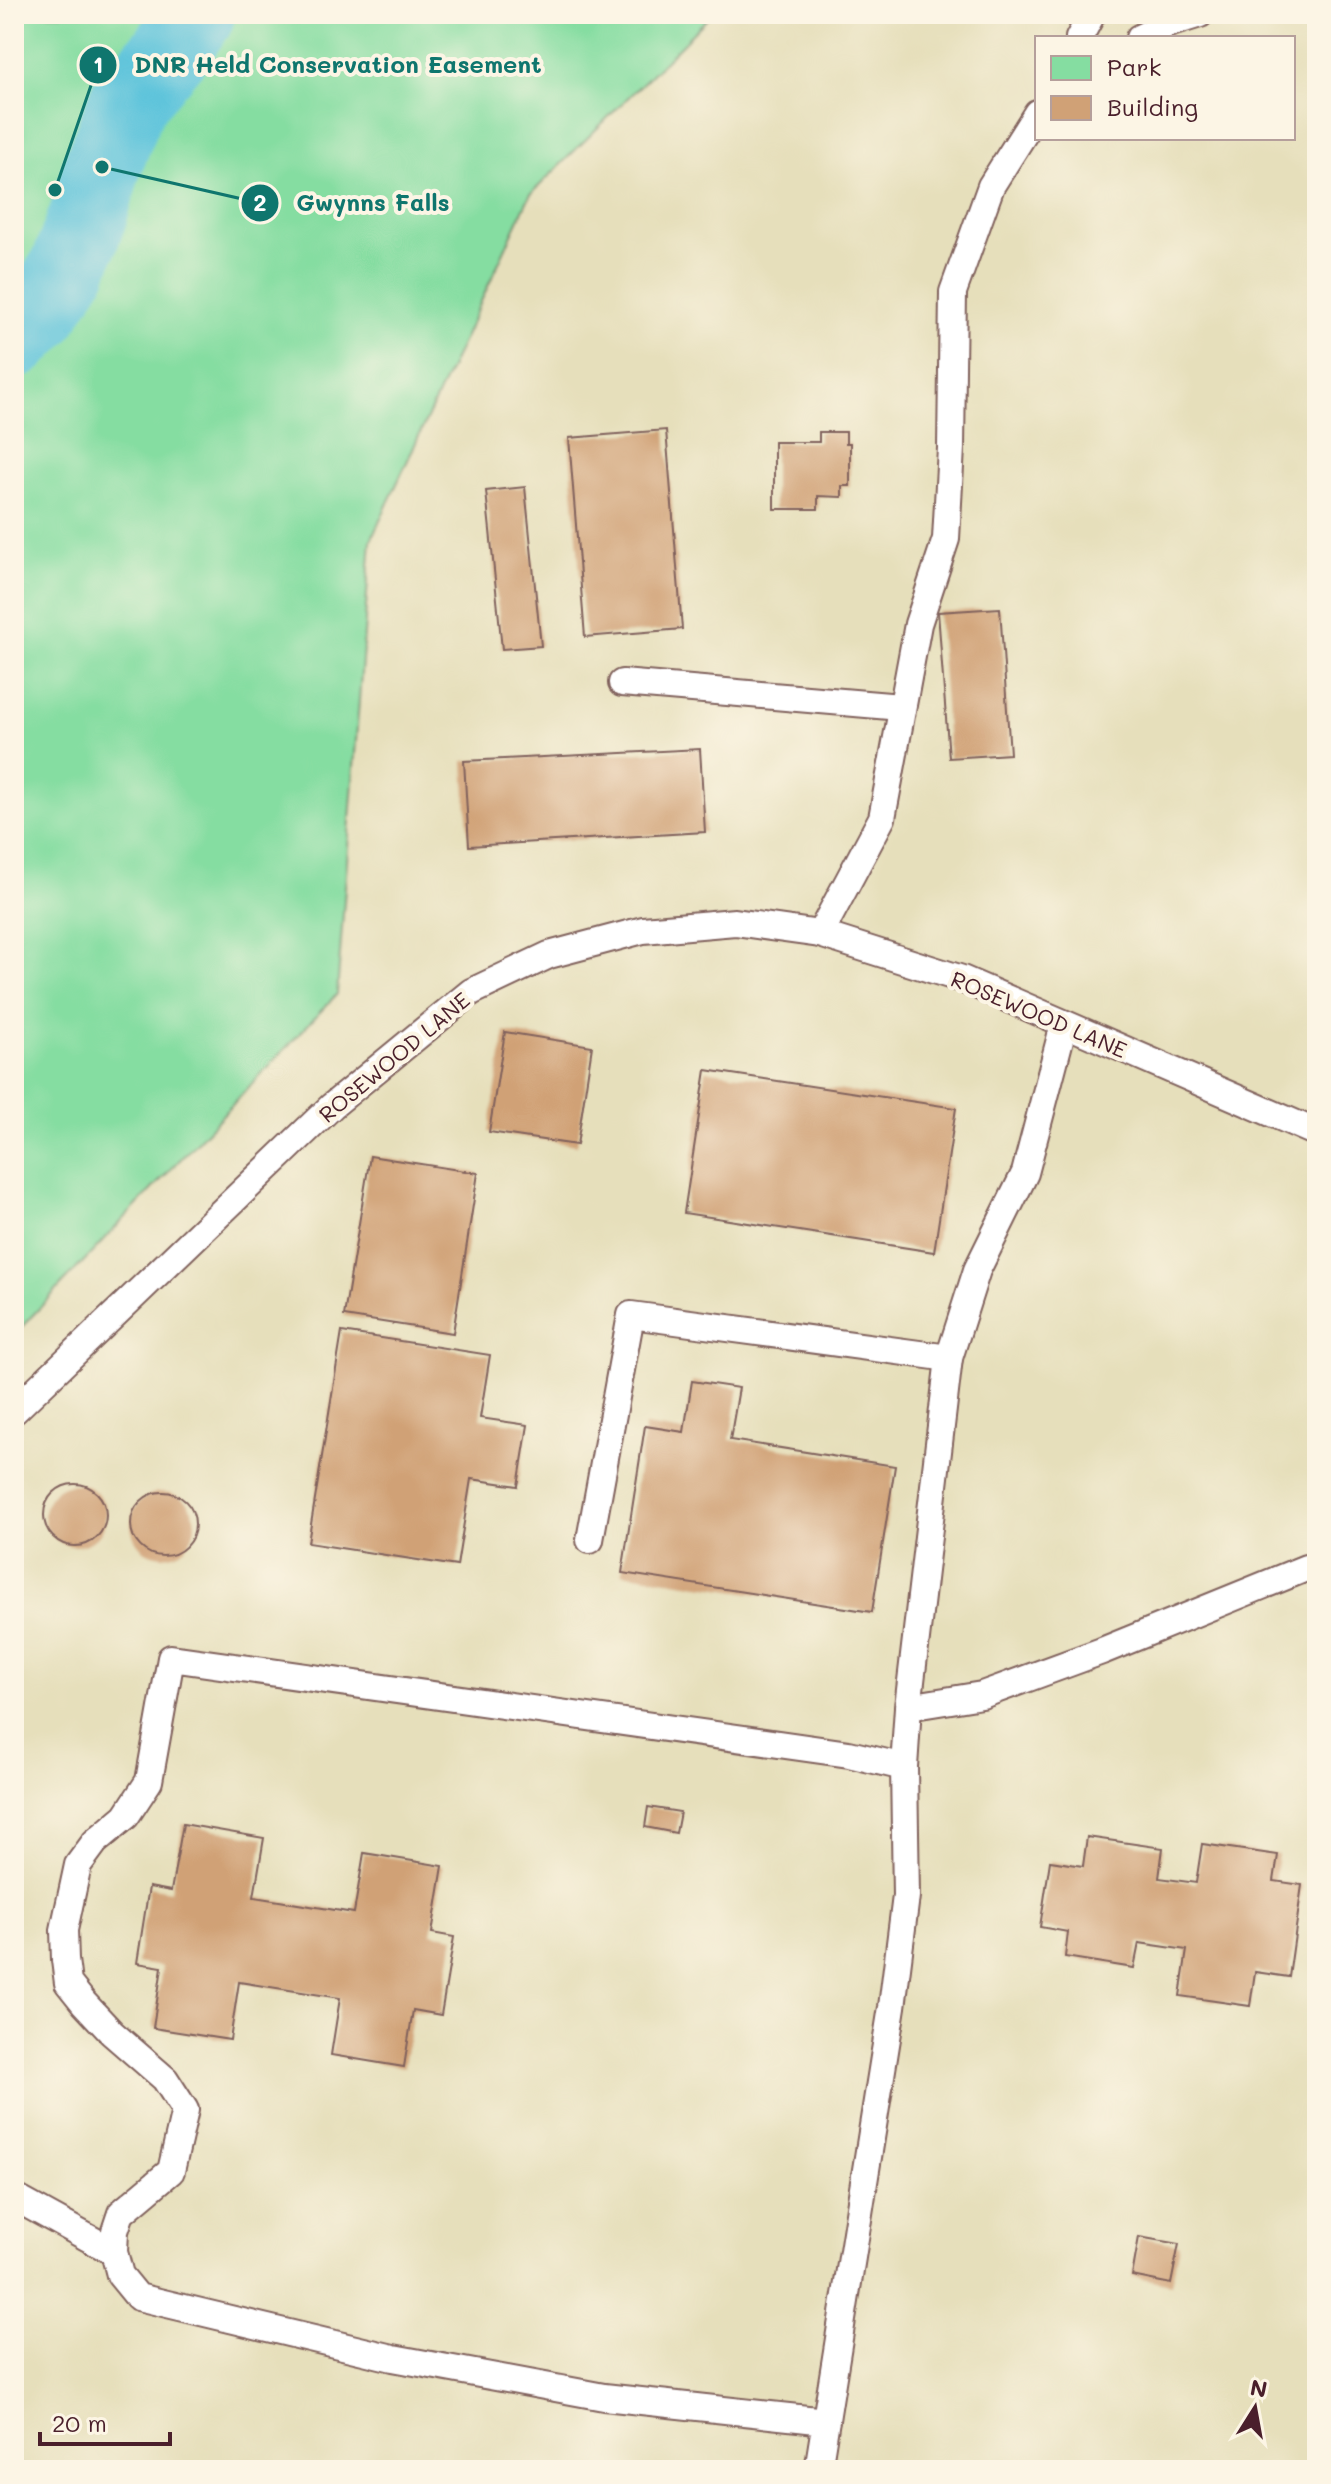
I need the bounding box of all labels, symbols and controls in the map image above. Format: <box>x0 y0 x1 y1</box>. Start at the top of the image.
legend <box>1035 36 1295 140</box>
callout: DNR Held Conservation Easement <box>78 41 557 89</box>
text: 1 <box>93 48 103 79</box>
text: DNR Held Conservation Easement <box>134 48 542 79</box>
text: Park <box>1107 51 1161 82</box>
text: Building <box>1107 91 1198 122</box>
callout: Gwynns Falls <box>240 179 465 227</box>
text: 2 <box>253 186 267 217</box>
text: Gwynns Falls <box>296 186 450 217</box>
street label: ROSEWOOD LANE <box>947 964 1131 1064</box>
street label: ROSEWOOD LANE <box>312 985 476 1129</box>
north arrow <box>1215 2368 1295 2448</box>
text: N <box>1248 2372 1270 2404</box>
scale bar <box>40 2396 170 2446</box>
text: 20 m <box>52 2407 107 2438</box>

